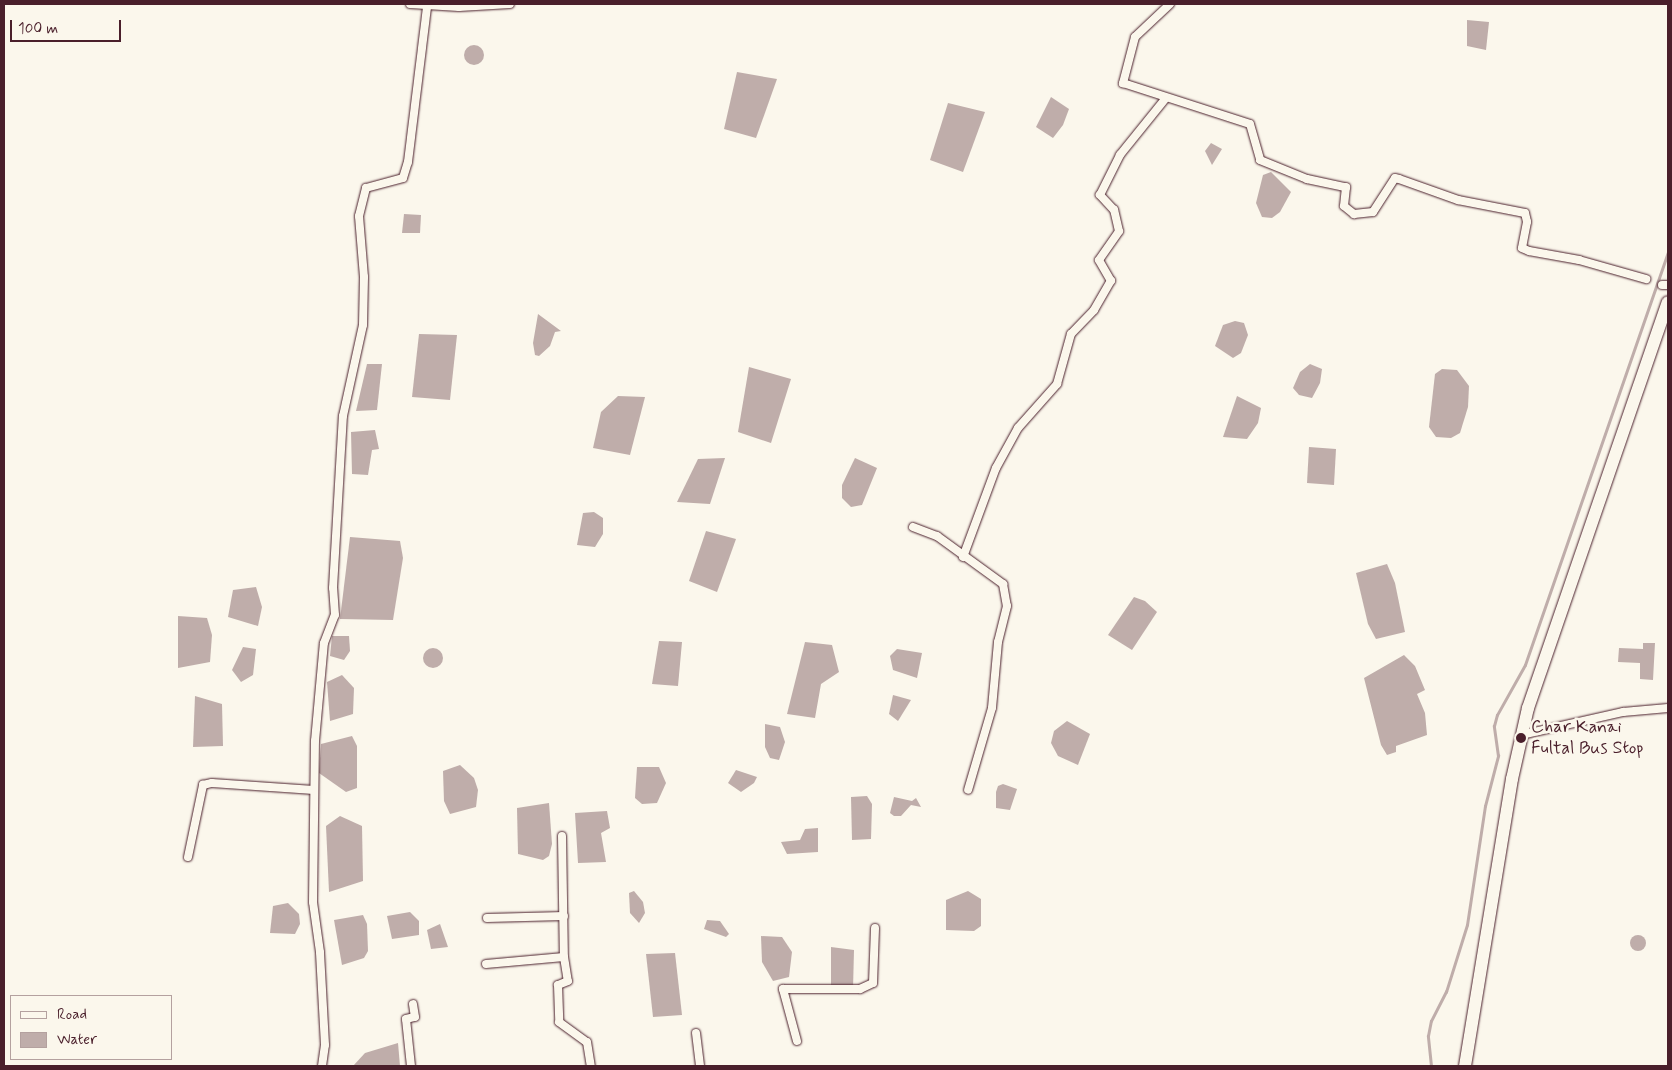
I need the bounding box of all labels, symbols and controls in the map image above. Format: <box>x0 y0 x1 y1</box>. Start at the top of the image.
scale bar <box>12 10 124 42</box>
text: 100 m <box>18 19 58 39</box>
place label: Char Kanai Fultal Bus Stop <box>1531 717 1643 760</box>
marker: Char Kanai Fultal Bus Stop <box>1515 732 1527 744</box>
legend <box>10 995 172 1060</box>
text: Road <box>57 1005 87 1025</box>
text: Water <box>57 1030 97 1050</box>

